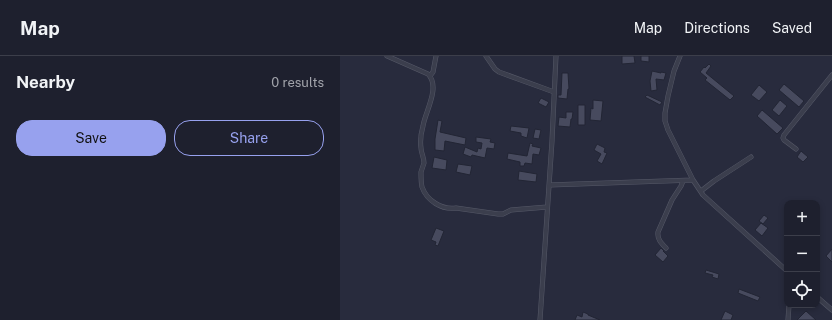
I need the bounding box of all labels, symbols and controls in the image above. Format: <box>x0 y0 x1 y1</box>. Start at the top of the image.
text: Map <box>20 17 60 39</box>
text: Map <box>634 20 662 36</box>
text: Directions <box>684 20 750 36</box>
text: Saved <box>772 20 812 36</box>
text: Nearby <box>16 72 75 92</box>
text: 0 results <box>271 75 324 90</box>
button: Save <box>16 120 166 156</box>
button: Share <box>174 120 324 156</box>
map controls <box>784 200 820 308</box>
button: + <box>784 200 820 236</box>
button: − <box>784 236 820 272</box>
button: locate <box>784 272 820 308</box>

